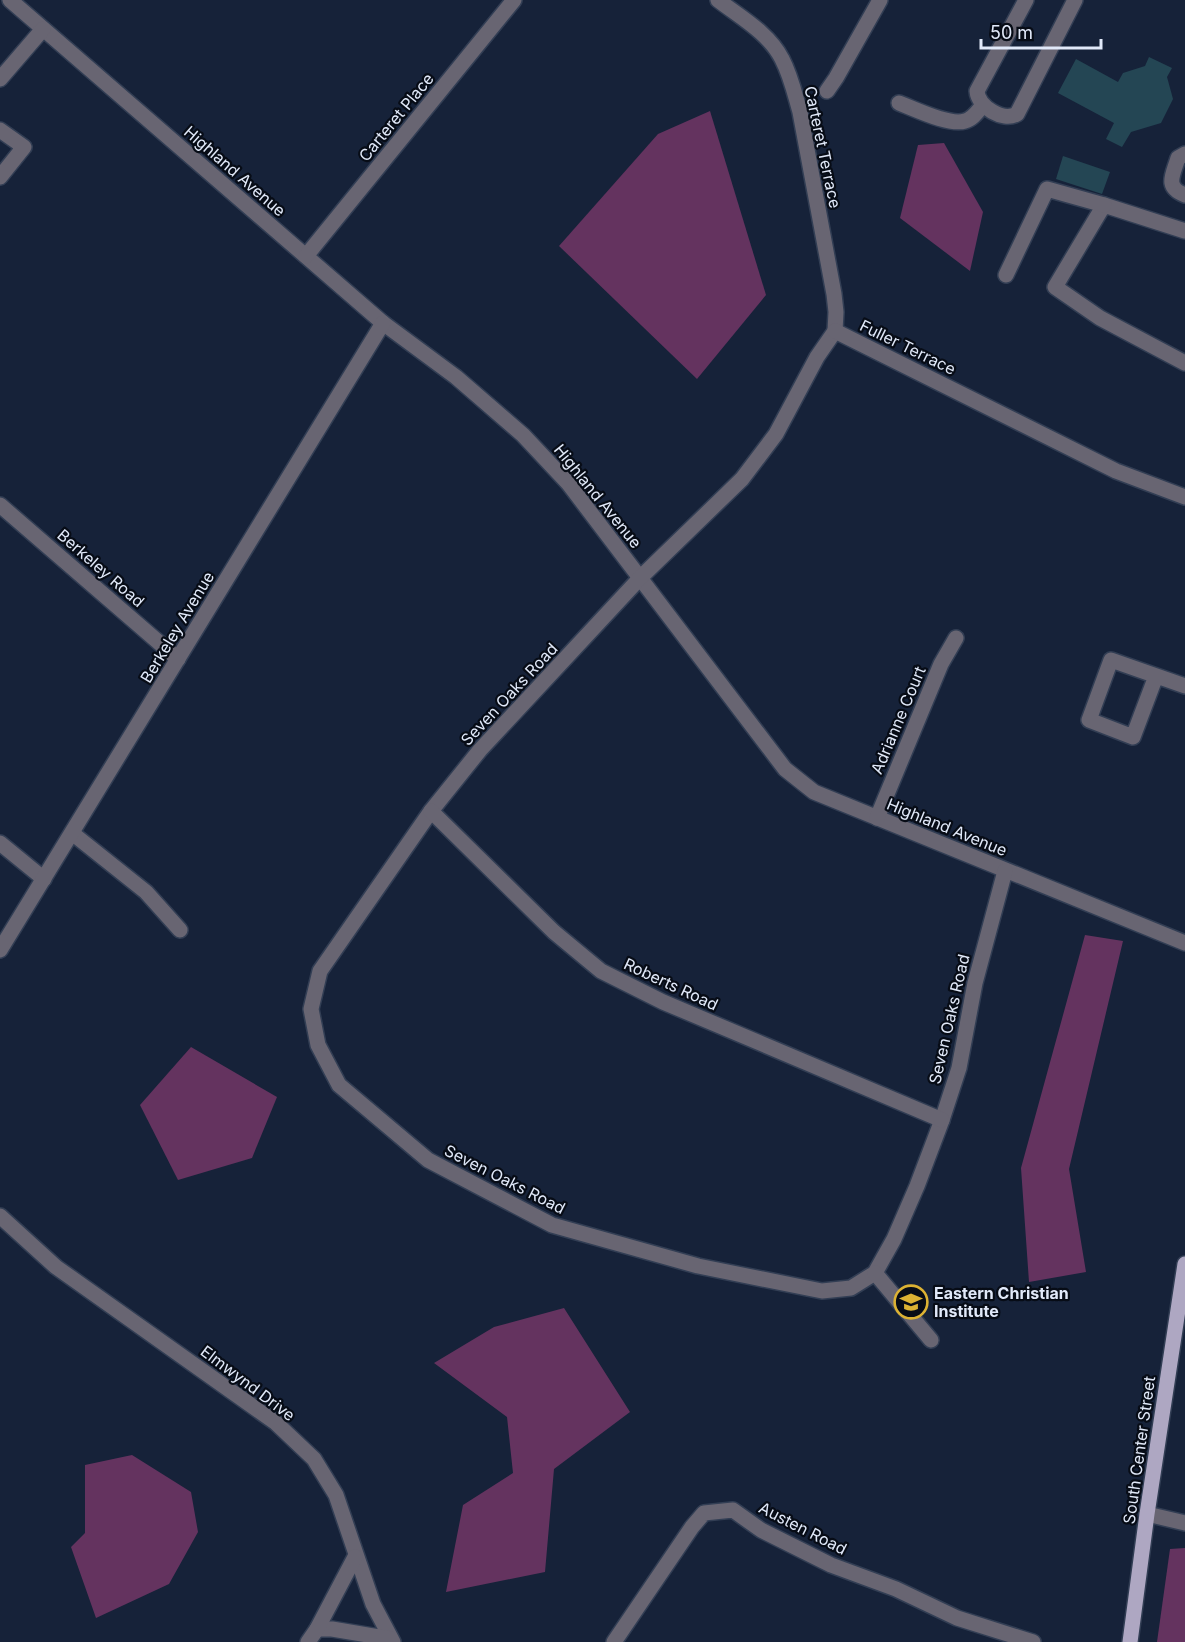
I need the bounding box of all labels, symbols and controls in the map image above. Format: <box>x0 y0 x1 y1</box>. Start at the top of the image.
scale bar <box>981 12 1101 50</box>
text: 50 m <box>990 22 1033 43</box>
street label: Carteret Place <box>354 69 438 165</box>
street label: Carteret Terrace <box>800 84 846 210</box>
street label: Highland Avenue <box>180 122 290 220</box>
street label: Fuller Terrace <box>857 315 959 379</box>
street label: Highland Avenue <box>550 440 646 552</box>
street label: Berkeley Road <box>53 525 149 611</box>
street label: Berkeley Avenue <box>136 568 218 686</box>
street label: Seven Oaks Road <box>456 639 562 749</box>
street label: Adrianne Court <box>866 663 930 777</box>
street label: Highland Avenue <box>884 794 1010 860</box>
street label: Seven Oaks Road <box>924 952 974 1086</box>
street label: Roberts Road <box>621 953 721 1015</box>
street label: Seven Oaks Road <box>441 1140 569 1218</box>
place label: Eastern Christian Institute <box>934 1283 1069 1321</box>
school or university icon: Eastern Christian Institute <box>893 1284 929 1320</box>
street label: Elmwynd Drive <box>197 1341 299 1425</box>
street label: South Center Street <box>1119 1375 1159 1525</box>
street label: Austen Road <box>756 1497 850 1559</box>

